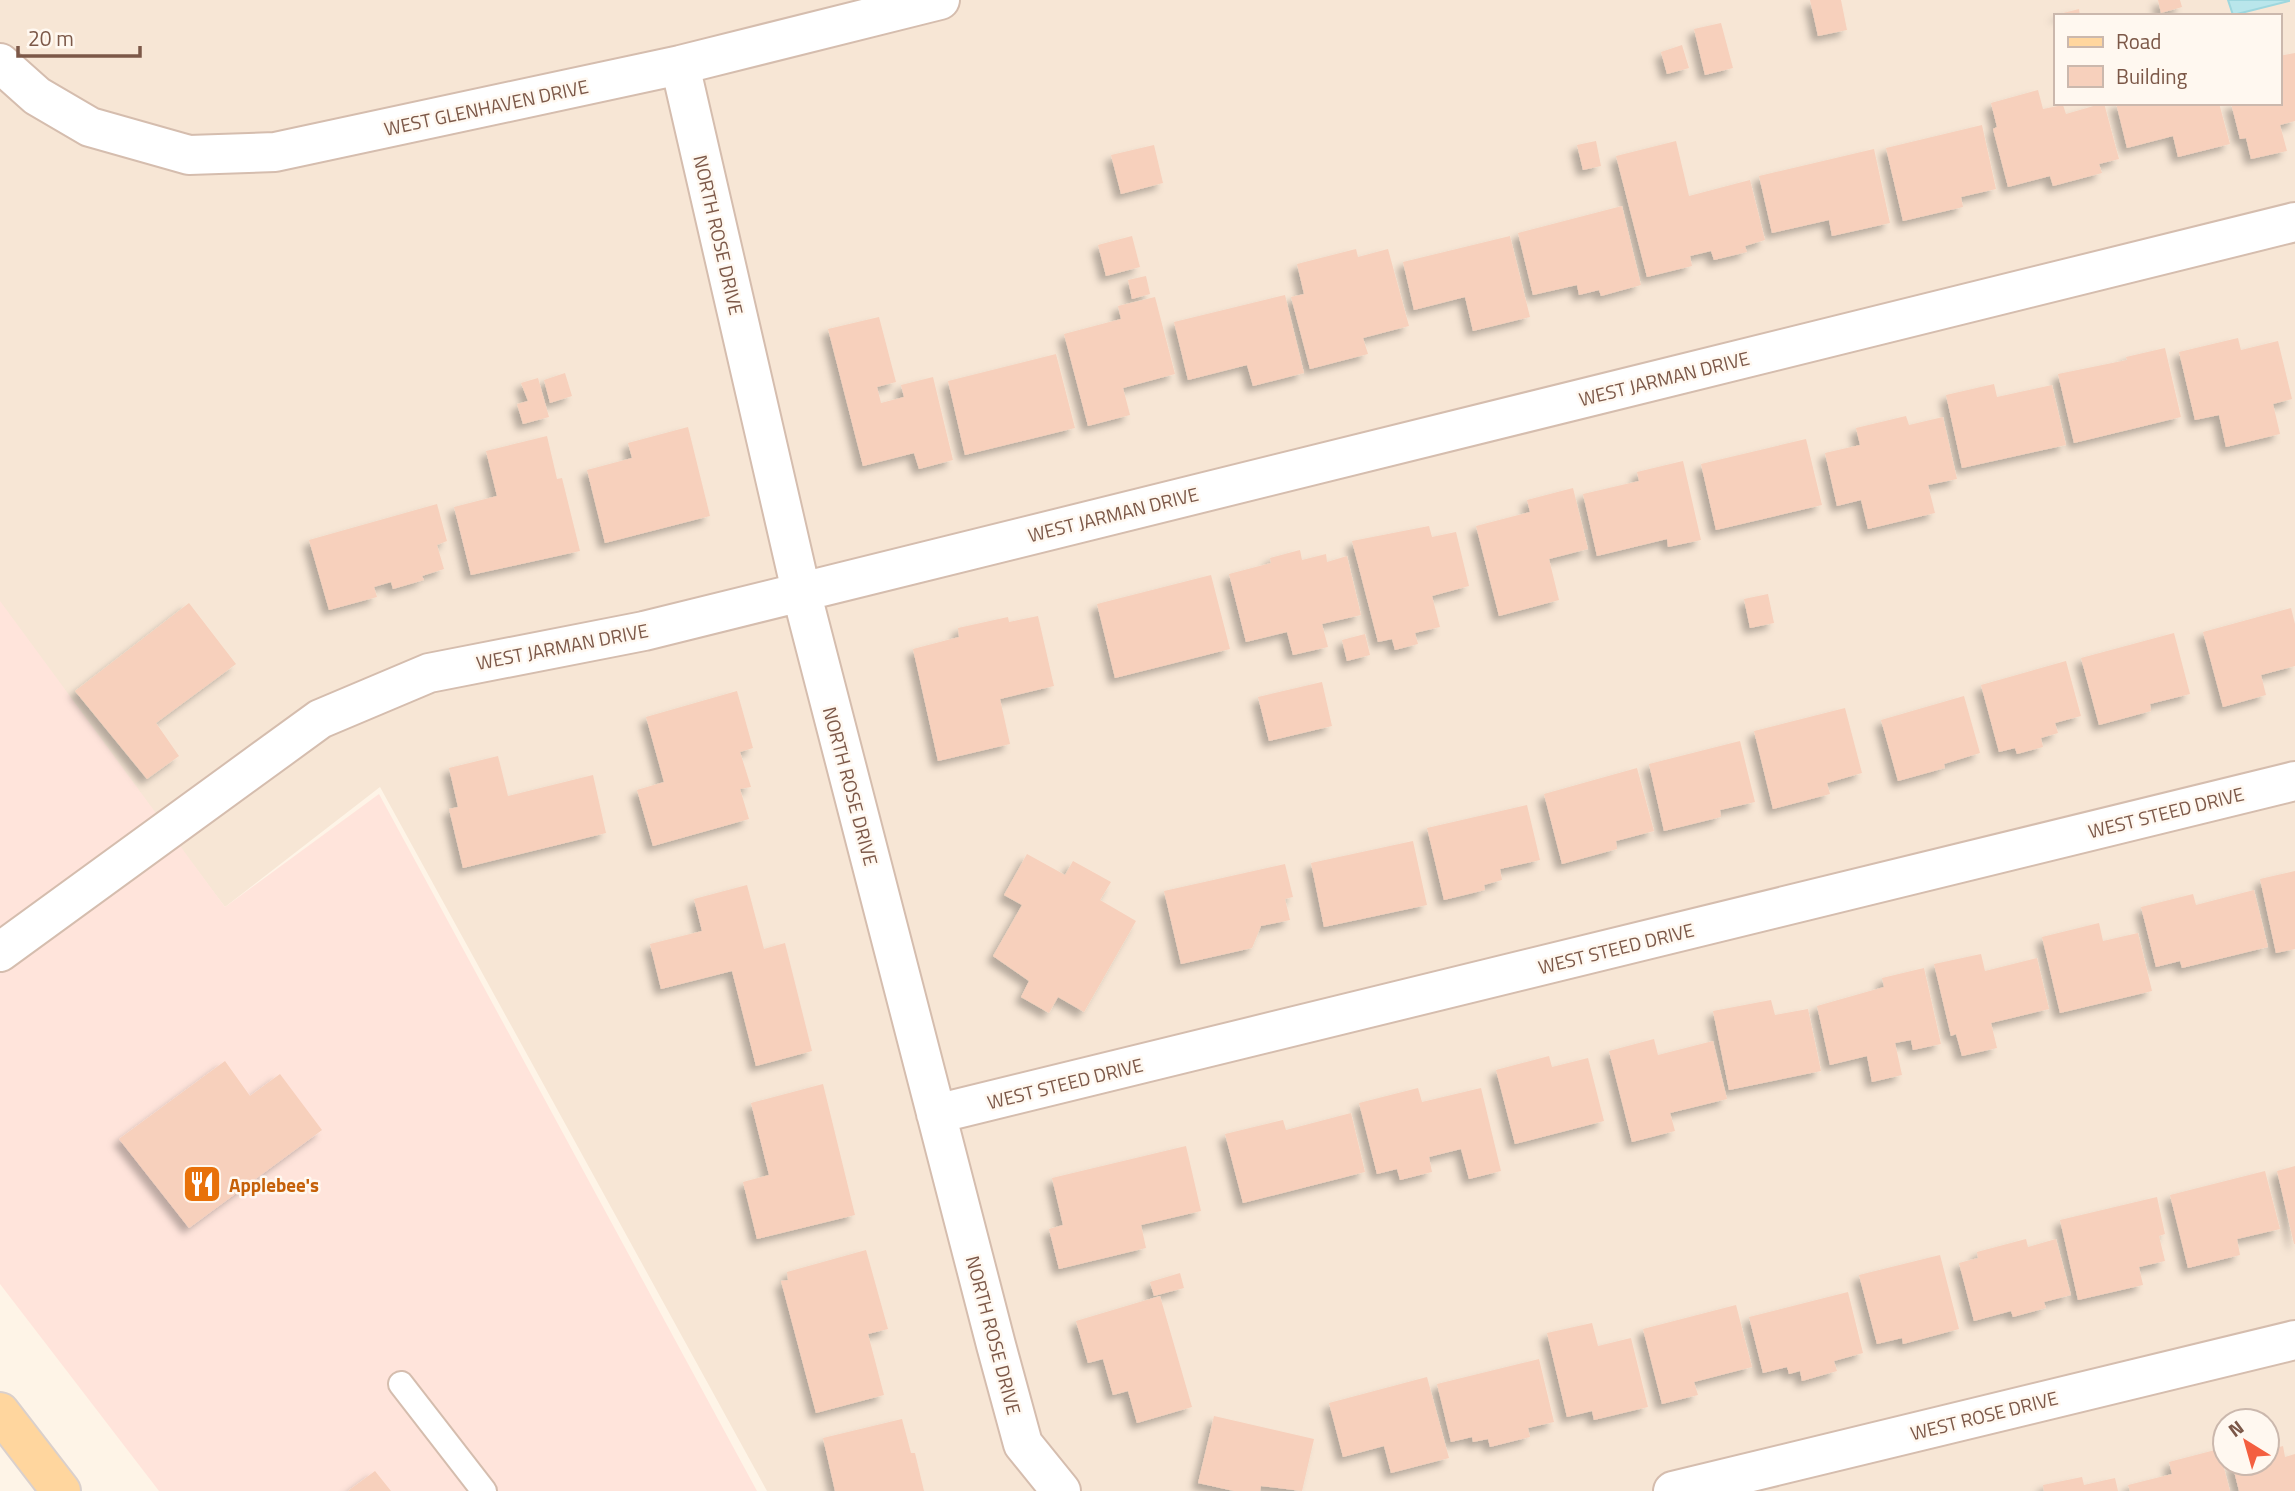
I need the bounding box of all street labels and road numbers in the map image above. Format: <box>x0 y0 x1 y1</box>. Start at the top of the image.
street label: WEST GLENHAVEN DRIVE <box>381 71 591 143</box>
street label: NORTH ROSE DRIVE <box>687 152 751 318</box>
street label: WEST JARMAN DRIVE <box>1576 343 1752 413</box>
street label: WEST JARMAN DRIVE <box>1025 479 1201 549</box>
street label: WEST JARMAN DRIVE <box>473 615 651 677</box>
street label: NORTH ROSE DRIVE <box>816 703 886 869</box>
street label: WEST STEED DRIVE <box>2085 779 2247 845</box>
street label: WEST STEED DRIVE <box>1535 915 1697 981</box>
street label: WEST STEED DRIVE <box>984 1050 1146 1116</box>
street label: NORTH ROSE DRIVE <box>959 1252 1029 1418</box>
street label: WEST ROSE DRIVE <box>1907 1383 2061 1447</box>

